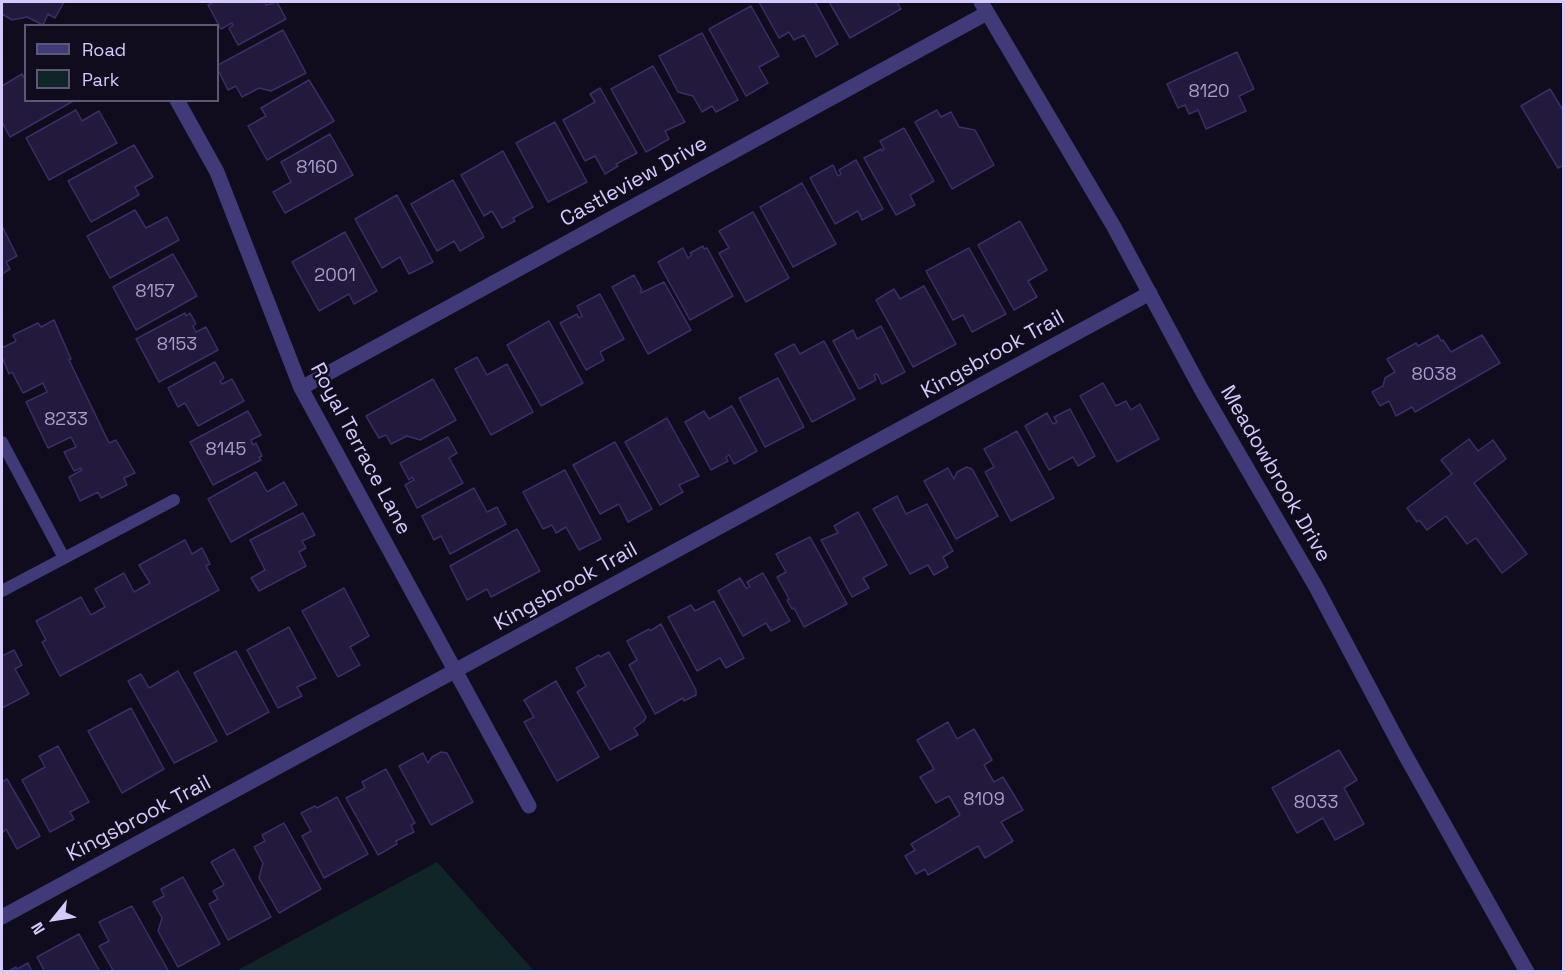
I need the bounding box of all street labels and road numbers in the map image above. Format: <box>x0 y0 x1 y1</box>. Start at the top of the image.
street label: Castleview Drive <box>556 131 712 233</box>
street label: Kingsbrook Trail <box>917 305 1069 405</box>
street label: Royal Terrace Lane <box>304 359 416 539</box>
street label: Meadowbrook Drive <box>1214 381 1336 567</box>
street label: Kingsbrook Trail <box>490 537 642 637</box>
street label: Kingsbrook Trail <box>63 770 215 868</box>

